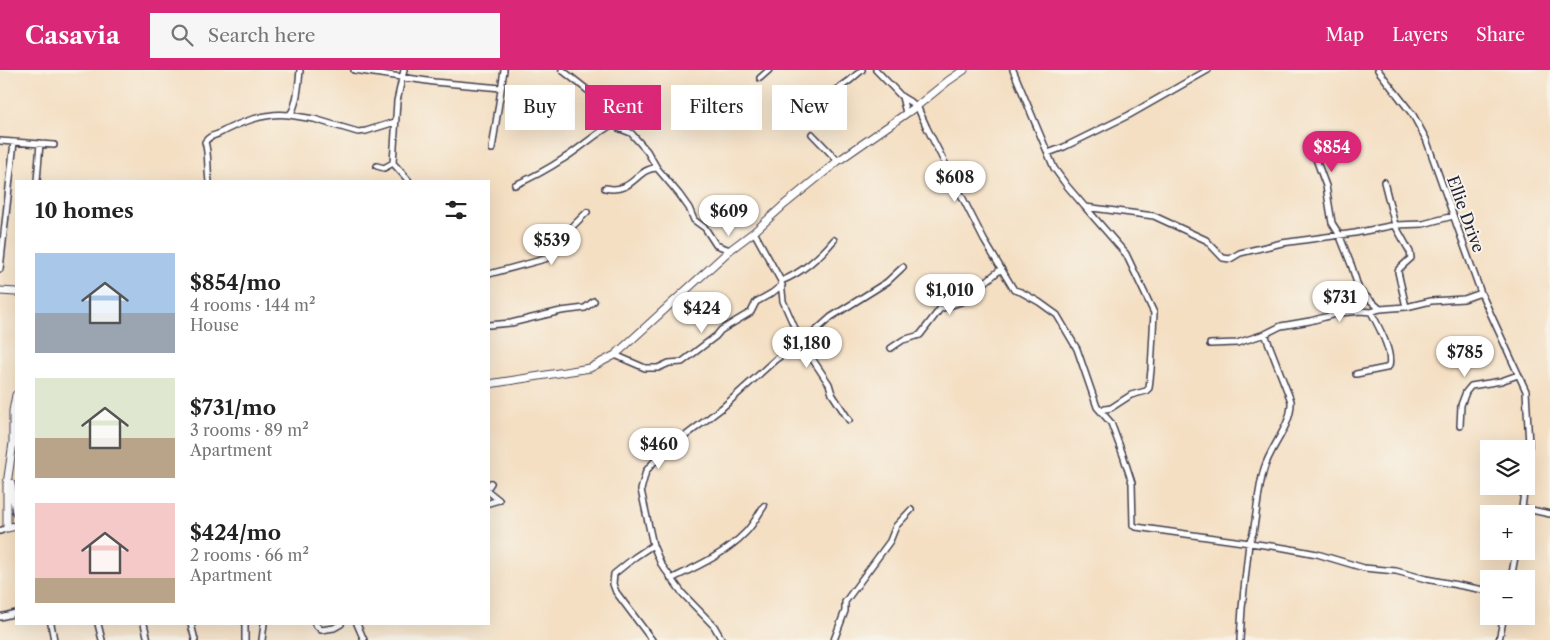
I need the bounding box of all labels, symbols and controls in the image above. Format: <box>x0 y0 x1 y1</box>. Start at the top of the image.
search box <box>150 13 500 58</box>
text: Casavia <box>25 21 120 50</box>
icon: search <box>168 21 196 49</box>
text: Search here <box>208 24 315 47</box>
text: Map <box>1326 24 1364 46</box>
text: Layers <box>1392 24 1448 46</box>
text: Share <box>1476 24 1525 46</box>
chip: Buy <box>505 85 575 130</box>
chip: Rent <box>585 85 661 130</box>
chip: Filters <box>671 85 762 130</box>
chip: New <box>772 85 847 130</box>
pin: $854 <box>1302 131 1362 173</box>
text: $854 <box>1313 137 1351 157</box>
pin: $608 <box>925 160 985 203</box>
text: $608 <box>936 167 974 187</box>
street label: Ellie Drive <box>1443 173 1489 255</box>
pin: $609 <box>699 194 759 237</box>
icon: filters <box>442 196 470 224</box>
text: 10 homes <box>35 198 134 223</box>
text: $609 <box>710 201 748 221</box>
pin: $539 <box>522 224 582 266</box>
text: $539 <box>534 230 570 250</box>
text: $854/mo <box>190 270 281 295</box>
icon: home <box>75 273 135 333</box>
pin: $1,010 <box>909 274 991 316</box>
text: $1,010 <box>926 280 974 300</box>
pin: $731 <box>1310 280 1370 323</box>
text: $731 <box>1323 287 1357 307</box>
pin: $424 <box>672 292 732 334</box>
text: 4 rooms · 144 m² <box>190 295 315 315</box>
text: $424 <box>683 298 721 318</box>
text: House <box>190 315 239 335</box>
pin: $1,180 <box>766 326 848 369</box>
text: $1,180 <box>783 333 831 353</box>
pin: $785 <box>1435 336 1495 378</box>
text: $785 <box>1447 342 1483 362</box>
text: $731/mo <box>190 395 276 420</box>
icon: home <box>75 398 135 458</box>
text: 3 rooms · 89 m² <box>190 420 309 440</box>
pin: $460 <box>629 428 689 470</box>
text: $460 <box>640 434 678 454</box>
text: Apartment <box>190 440 272 460</box>
map controls <box>1480 440 1535 625</box>
button: layers <box>1480 440 1535 495</box>
button: + <box>1480 505 1535 560</box>
text: $424/mo <box>190 520 281 545</box>
icon: home <box>75 523 135 583</box>
text: 2 rooms · 66 m² <box>190 545 309 565</box>
text: Apartment <box>190 565 272 585</box>
button: − <box>1480 570 1535 625</box>

